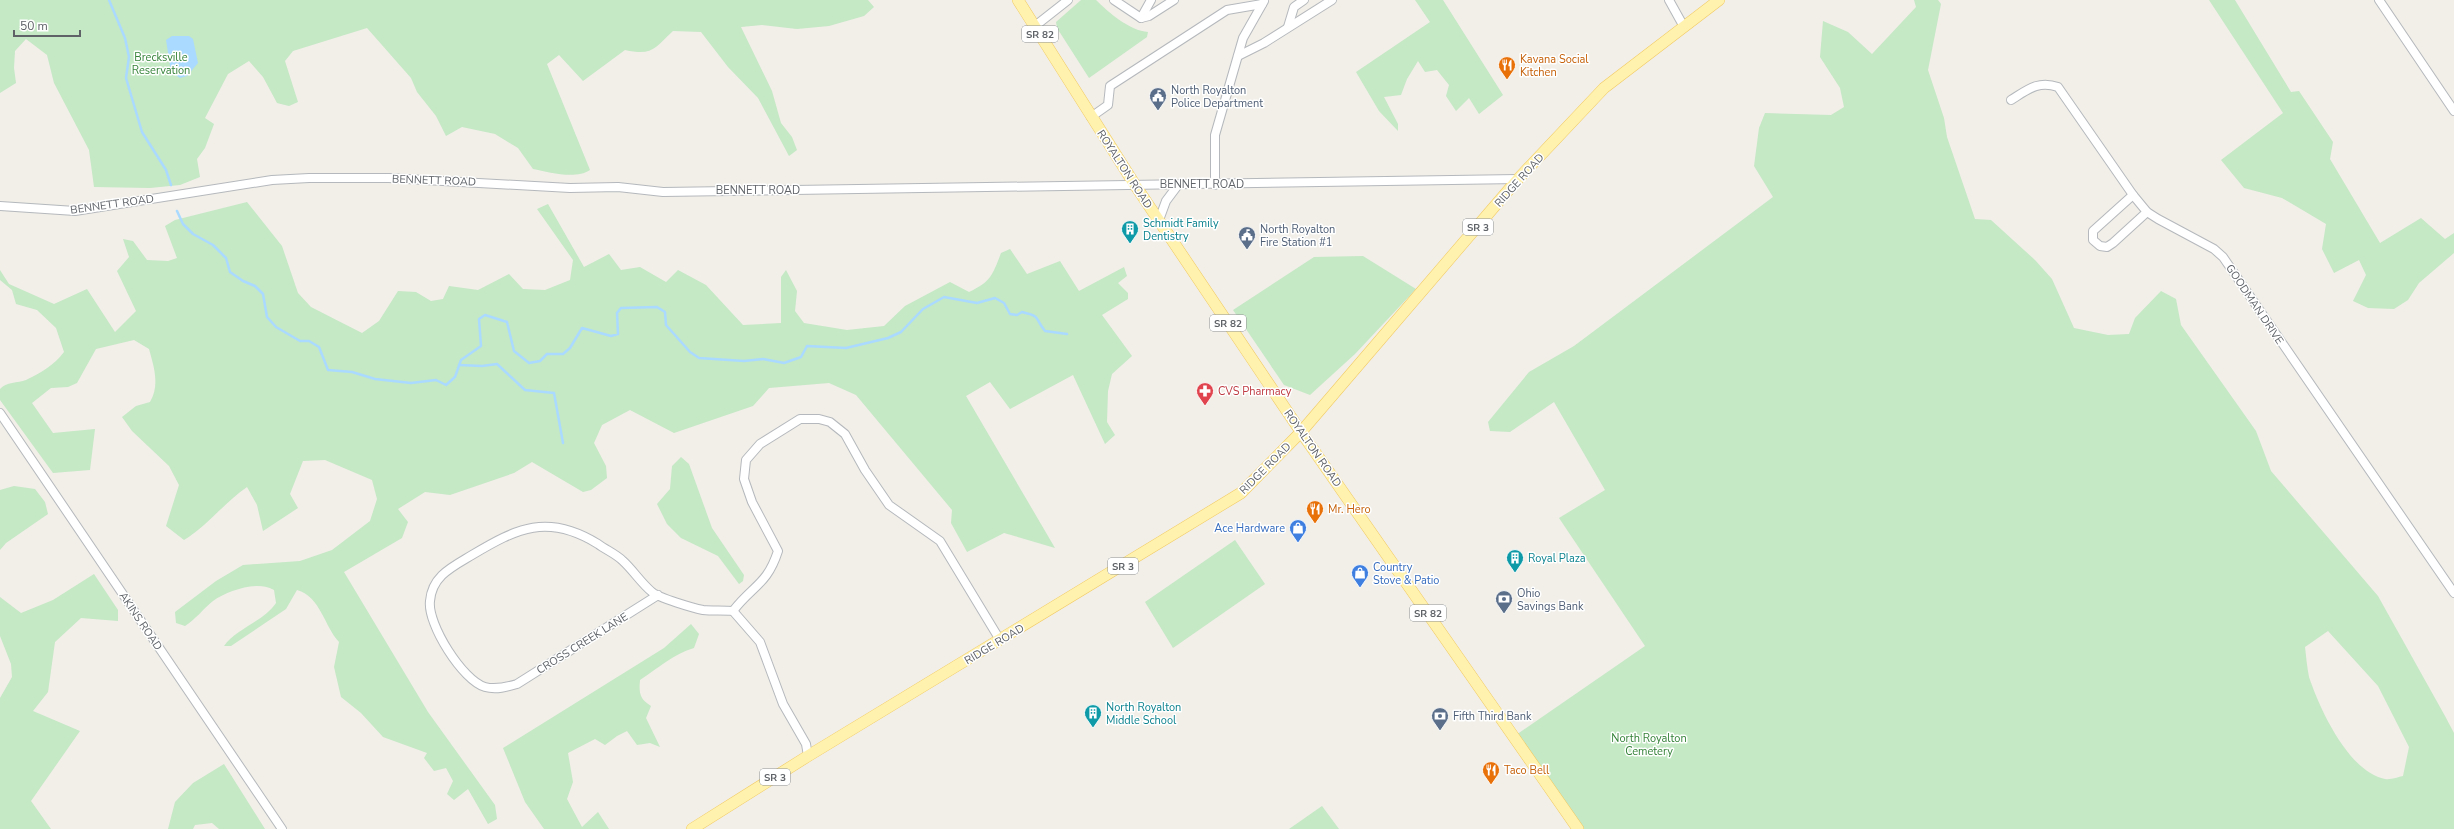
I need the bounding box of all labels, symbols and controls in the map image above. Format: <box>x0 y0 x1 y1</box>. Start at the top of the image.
scale bar <box>14 12 80 38</box>
text: 50 m <box>20 18 48 34</box>
road number: SR 82 <box>1022 26 1058 42</box>
park label: Brecksville Reservation <box>132 50 190 78</box>
place label: Kavana Social Kitchen <box>1520 52 1589 80</box>
restaurant icon: Kavana Social Kitchen <box>1497 55 1517 80</box>
place label: North Royalton Police Department <box>1171 83 1263 111</box>
public building icon: North Royalton Police Department <box>1148 86 1168 111</box>
street label: ROYALTON ROAD <box>1094 127 1156 212</box>
street label: RIDGE ROAD <box>1491 150 1547 210</box>
street label: BENNETT ROAD <box>392 172 476 189</box>
street label: BENNETT ROAD <box>1160 177 1244 192</box>
street label: BENNETT ROAD <box>716 183 800 198</box>
street label: BENNETT ROAD <box>69 191 155 218</box>
place label: Schmidt Family Dentistry <box>1143 216 1219 244</box>
building icon: Schmidt Family Dentistry <box>1120 219 1140 244</box>
road number: SR 3 <box>1463 219 1493 235</box>
place label: North Royalton Fire Station #1 <box>1260 222 1335 250</box>
public building icon: North Royalton Fire Station #1 <box>1237 225 1257 250</box>
street label: GOODMAN DRIVE <box>2222 261 2287 347</box>
road number: SR 82 <box>1210 315 1246 331</box>
pharmacy icon: CVS Pharmacy <box>1195 381 1215 406</box>
place label: CVS Pharmacy <box>1218 384 1292 399</box>
street label: ROYALTON ROAD <box>1280 407 1345 490</box>
street label: RIDGE ROAD <box>1236 439 1294 497</box>
restaurant icon: Mr. Hero <box>1305 499 1325 524</box>
place label: Mr. Hero <box>1328 502 1371 517</box>
shop icon: Ace Hardware <box>1288 518 1308 543</box>
place label: Ace Hardware <box>1214 521 1285 536</box>
building icon: Royal Plaza <box>1505 548 1525 573</box>
place label: Royal Plaza <box>1528 551 1586 566</box>
road number: SR 3 <box>1108 558 1138 574</box>
place label: Country Stove & Patio <box>1373 560 1439 588</box>
shop icon: Country Stove & Patio <box>1350 563 1370 588</box>
place label: Ohio Savings Bank <box>1517 586 1584 614</box>
street label: AKINS ROAD <box>116 589 166 653</box>
bank icon: Ohio Savings Bank <box>1494 589 1514 614</box>
road number: SR 82 <box>1410 605 1446 621</box>
street label: CROSS CREEK LANE <box>534 609 631 678</box>
street label: RIDGE ROAD <box>962 621 1027 668</box>
place label: North Royalton Middle School <box>1106 700 1181 728</box>
building icon: North Royalton Middle School <box>1083 703 1103 728</box>
bank icon: Fifth Third Bank <box>1430 706 1450 731</box>
place label: Fifth Third Bank <box>1453 709 1532 724</box>
park label: North Royalton Cemetery <box>1611 731 1687 759</box>
restaurant icon: Taco Bell <box>1481 760 1501 785</box>
place label: Taco Bell <box>1504 763 1550 778</box>
road number: SR 3 <box>760 769 790 785</box>

